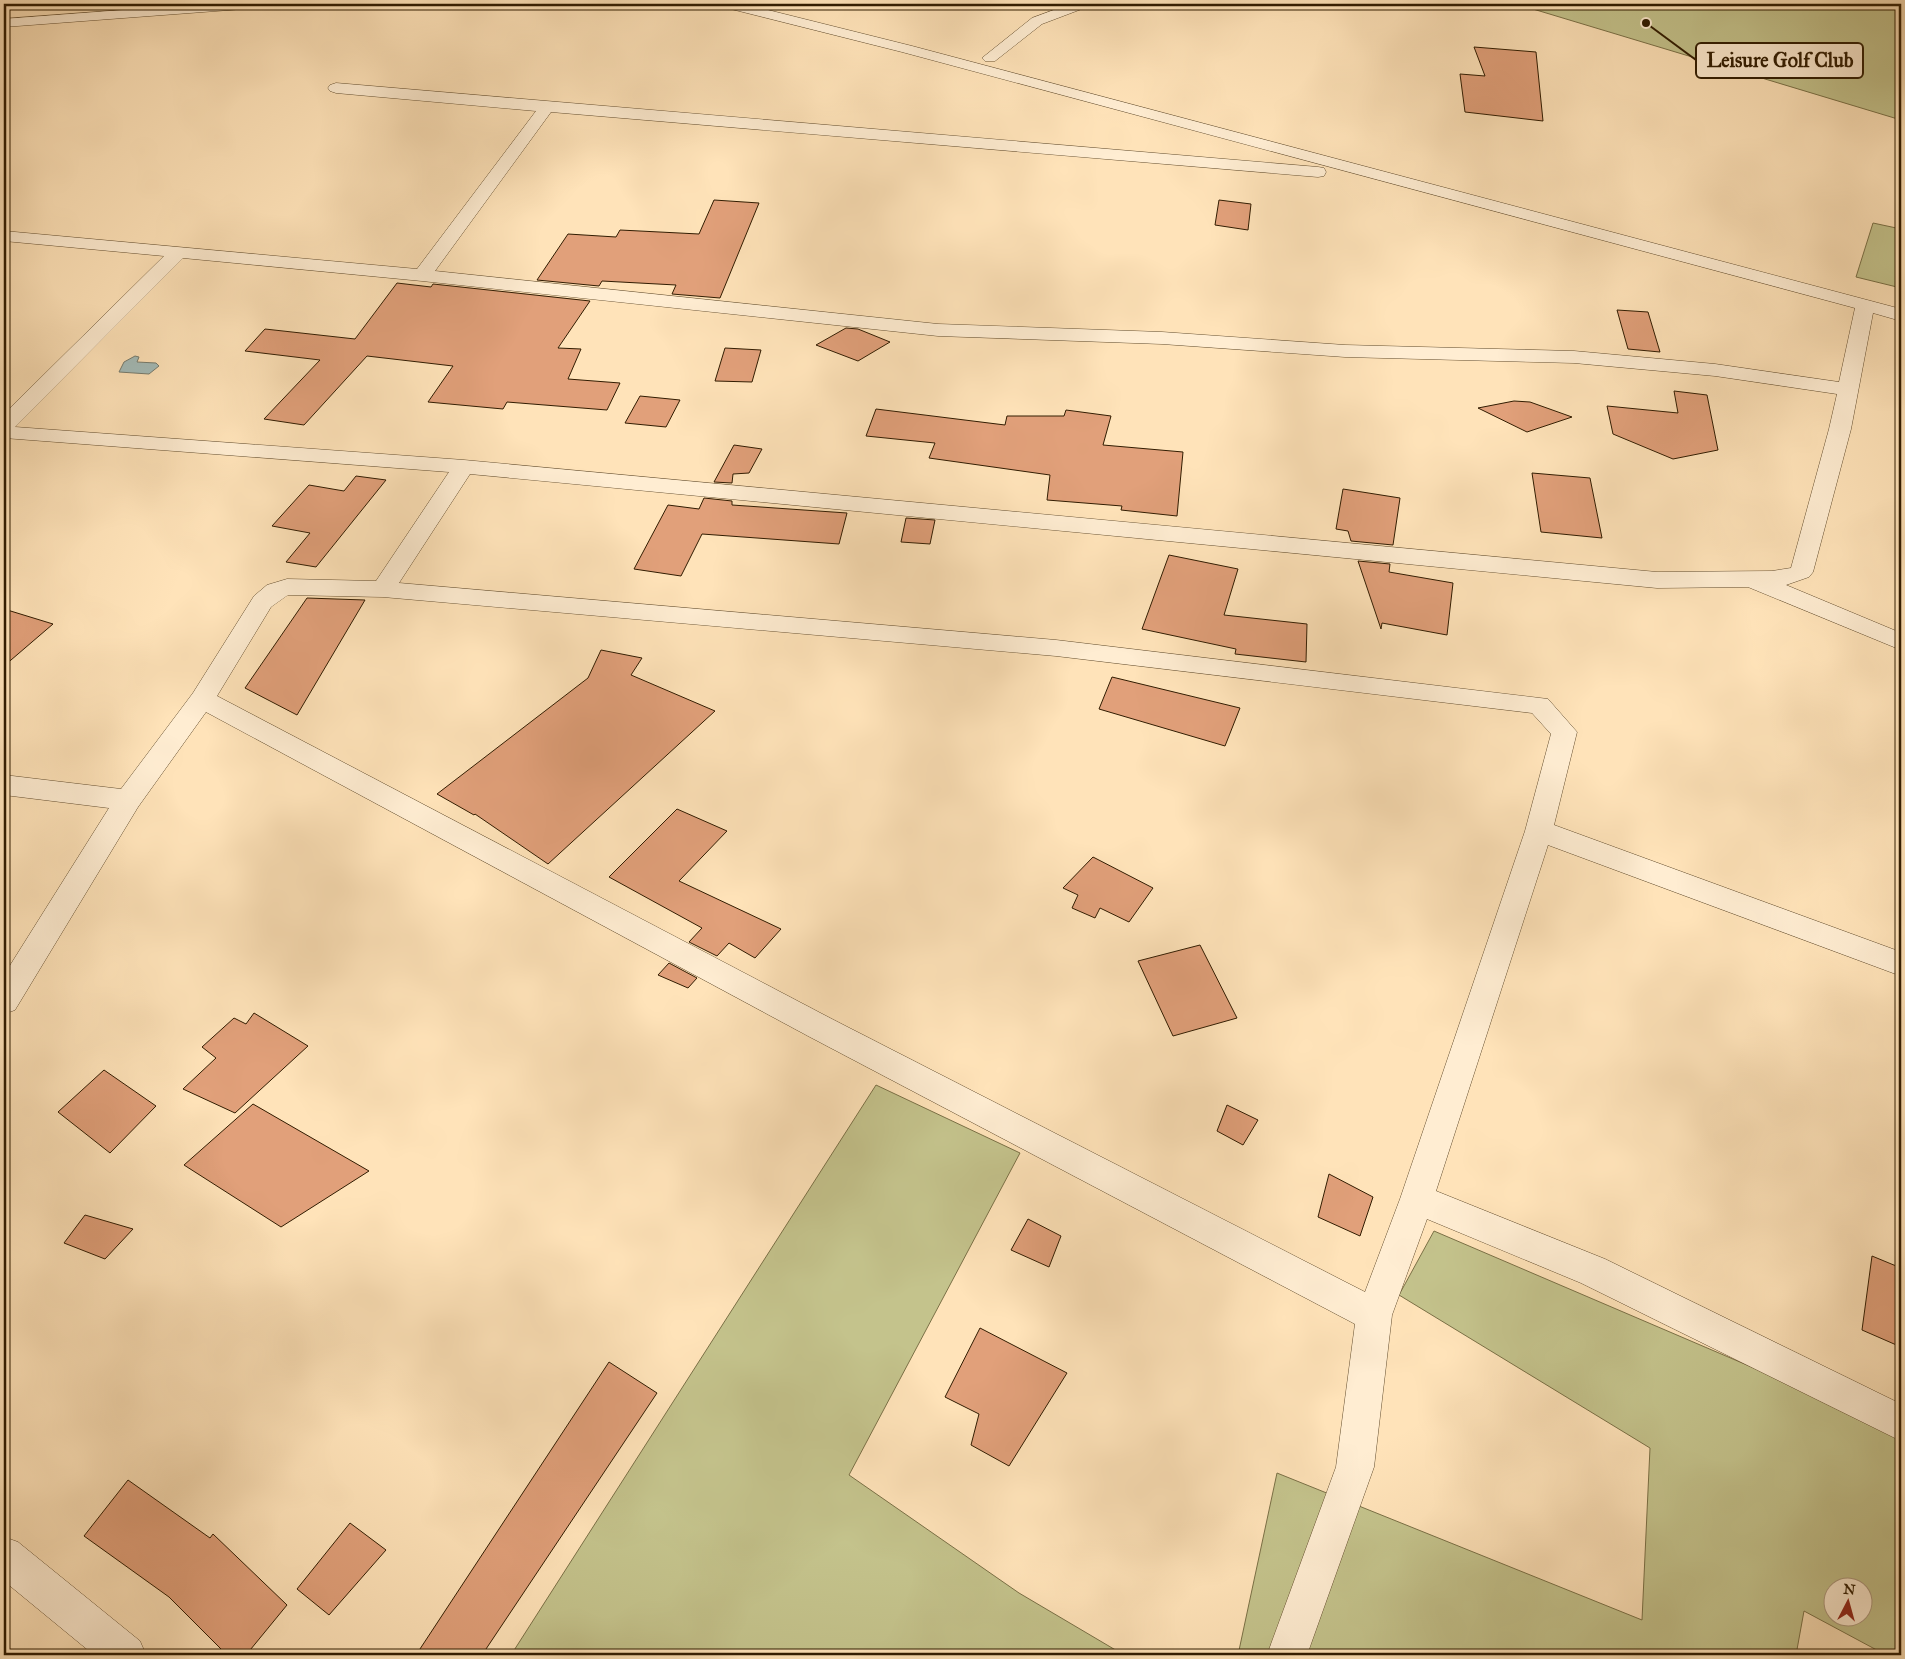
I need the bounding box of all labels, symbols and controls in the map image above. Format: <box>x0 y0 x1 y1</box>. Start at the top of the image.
callout: Leisure Golf Club <box>1696 43 1863 78</box>
text: Leisure Golf Club <box>1706 48 1854 72</box>
north arrow <box>1822 1576 1872 1626</box>
text: N <box>1843 1580 1856 1599</box>

